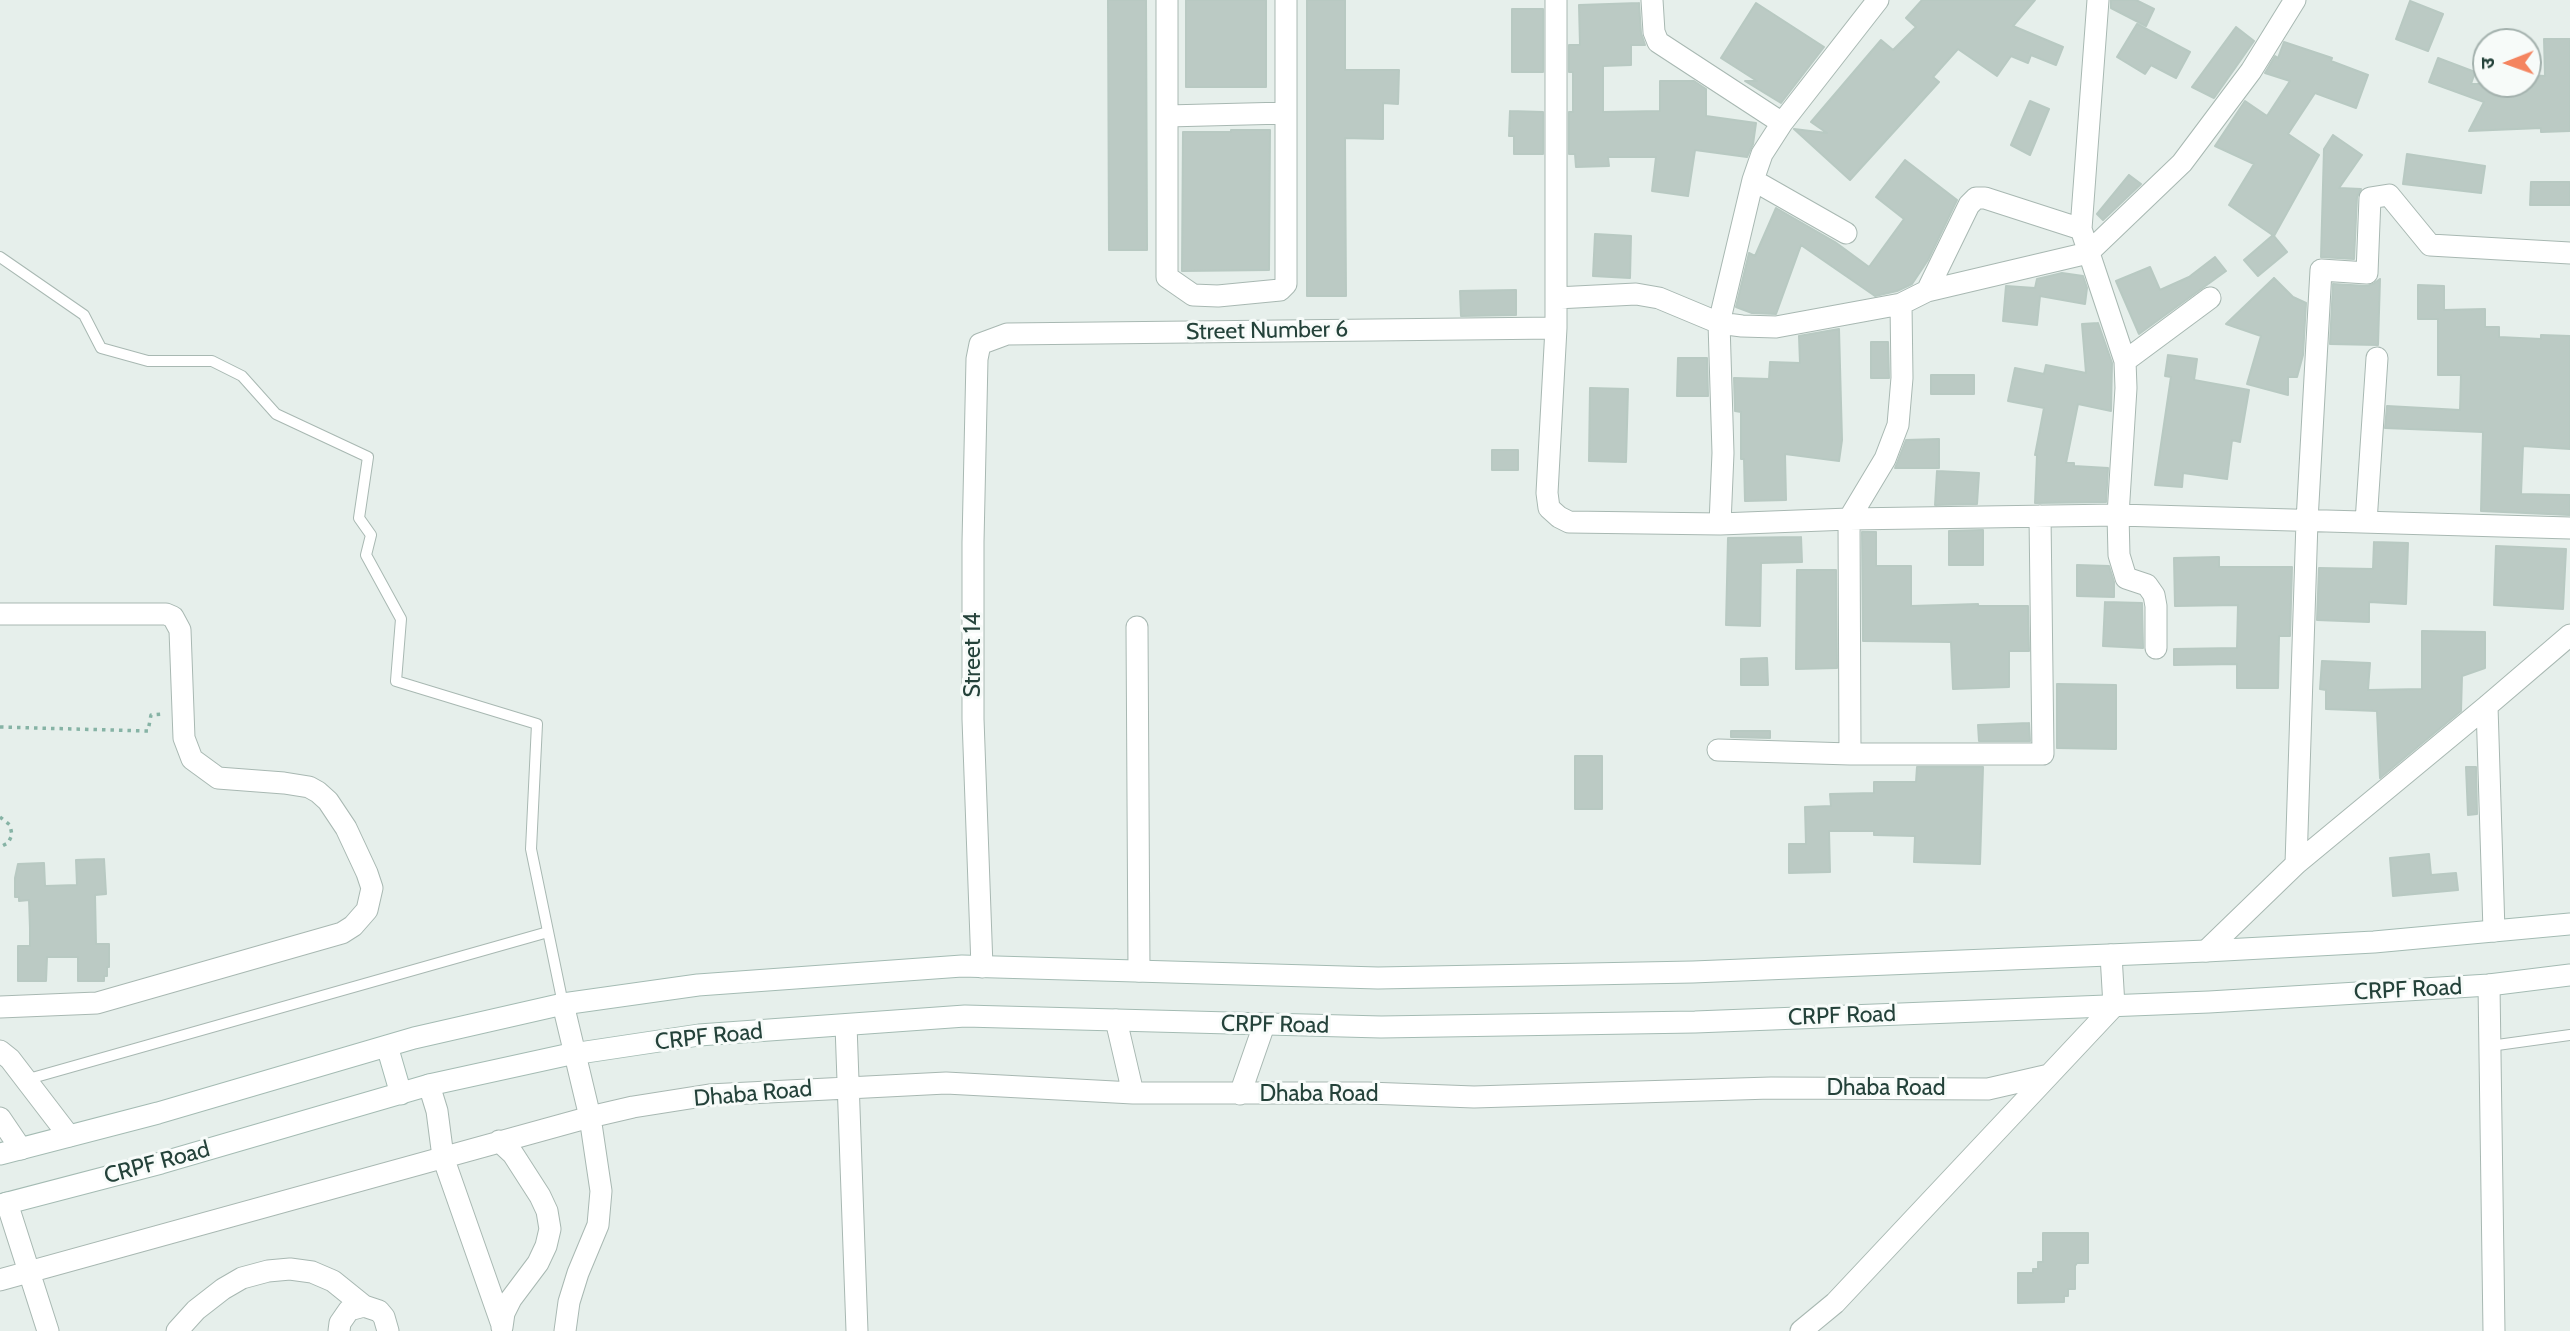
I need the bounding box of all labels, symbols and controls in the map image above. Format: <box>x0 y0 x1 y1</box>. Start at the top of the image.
north arrow <box>2472 28 2542 98</box>
text: उ <box>2476 58 2499 69</box>
street label: Street Number 6 <box>1186 316 1348 346</box>
street label: Street 14 <box>959 612 987 698</box>
street label: CRPF Road <box>2353 973 2463 1007</box>
street label: CRPF Road <box>1787 1000 1897 1032</box>
street label: CRPF Road <box>1221 1010 1329 1040</box>
street label: CRPF Road <box>654 1018 764 1056</box>
street label: Dhaba Road <box>1827 1074 1945 1102</box>
street label: Dhaba Road <box>693 1075 813 1113</box>
street label: Dhaba Road <box>1260 1080 1378 1108</box>
street label: CRPF Road <box>101 1136 213 1190</box>

